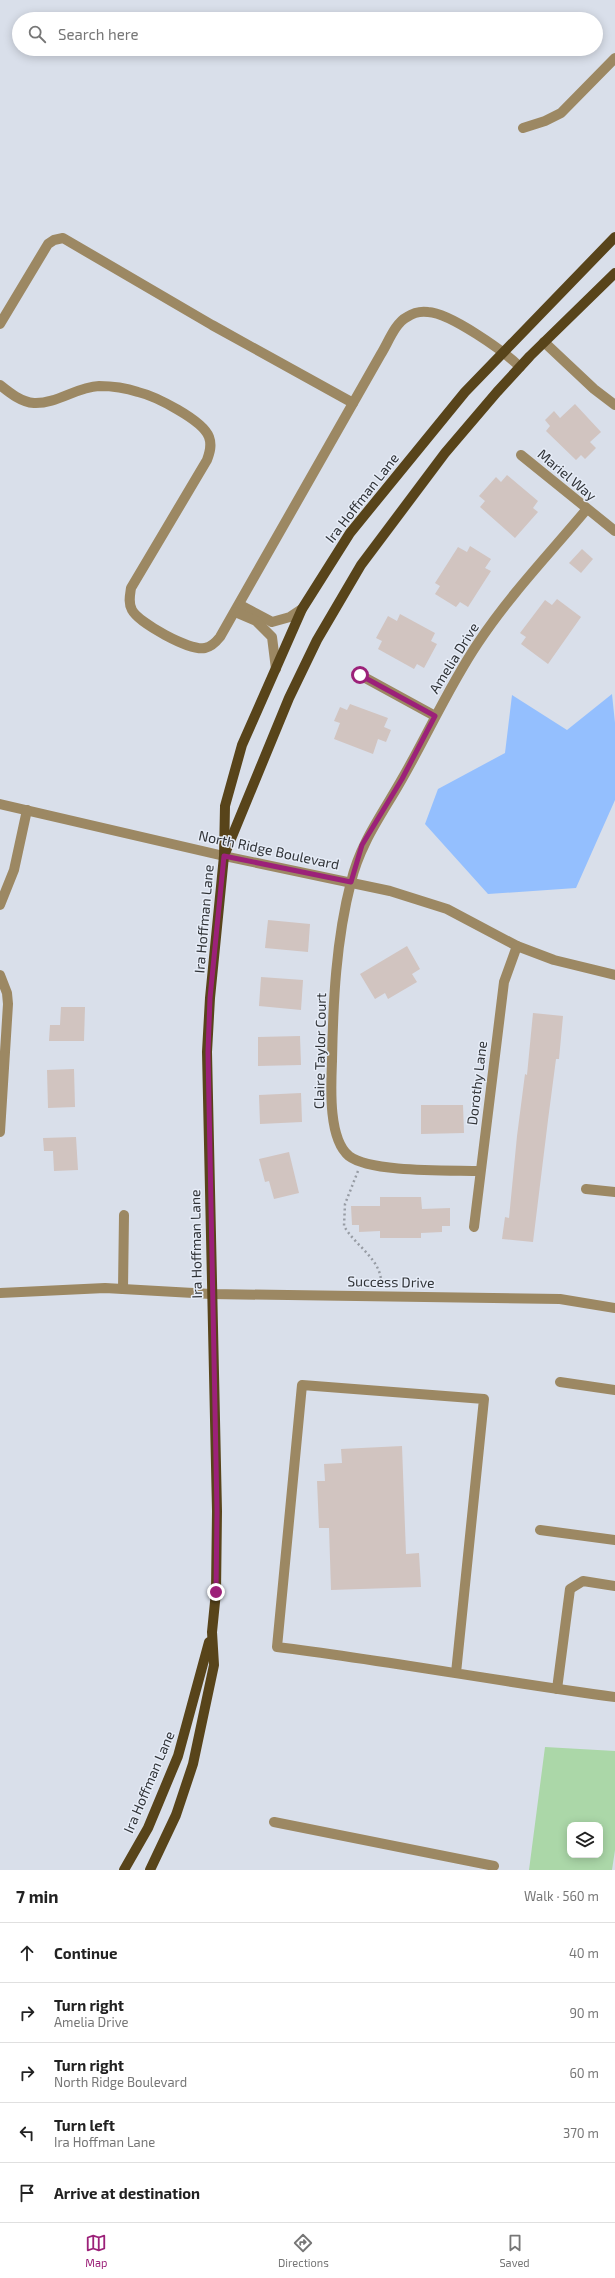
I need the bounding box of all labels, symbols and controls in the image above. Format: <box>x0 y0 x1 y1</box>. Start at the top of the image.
search box <box>12 12 603 56</box>
icon: search <box>26 23 48 45</box>
text: Search here <box>58 25 139 43</box>
street label: Mariel Way <box>534 445 601 504</box>
street label: Ira Hoffman Lane <box>321 449 402 546</box>
street label: Amelia Drive <box>425 619 482 696</box>
route start <box>351 666 369 684</box>
street label: North Ridge Boulevard <box>197 826 341 873</box>
street label: Ira Hoffman Lane <box>190 864 217 974</box>
street label: Claire Taylor Court <box>310 993 329 1109</box>
street label: Dorothy Lane <box>463 1040 490 1126</box>
street label: Ira Hoffman Lane <box>186 1189 205 1299</box>
street label: Success Drive <box>347 1272 435 1291</box>
route end <box>207 1583 225 1601</box>
street label: Ira Hoffman Lane <box>119 1728 178 1835</box>
map controls <box>567 1822 603 1858</box>
button: layers <box>567 1822 603 1858</box>
text: 7 min <box>16 1886 59 1906</box>
text: Walk · 560 m <box>524 1888 599 1904</box>
icon: ahead <box>16 1942 38 1964</box>
text: Continue <box>54 1944 117 1962</box>
text: 40 m <box>569 1945 599 1961</box>
text: Turn right <box>54 1996 124 2014</box>
icon: right <box>16 2002 38 2024</box>
text: 90 m <box>569 2005 599 2021</box>
text: Amelia Drive <box>54 2014 128 2030</box>
text: Turn right <box>54 2056 124 2074</box>
icon: right <box>16 2062 38 2084</box>
text: 60 m <box>569 2065 599 2081</box>
text: North Ridge Boulevard <box>54 2074 187 2090</box>
text: Turn left <box>54 2116 115 2134</box>
icon: left <box>16 2122 38 2144</box>
text: 370 m <box>563 2125 599 2141</box>
text: Ira Hoffman Lane <box>54 2134 155 2150</box>
icon: arrive <box>16 2182 38 2204</box>
text: Arrive at destination <box>54 2184 200 2202</box>
tab: Map <box>85 2232 107 2269</box>
tab: Directions <box>278 2232 329 2269</box>
tab: Saved <box>499 2232 530 2269</box>

